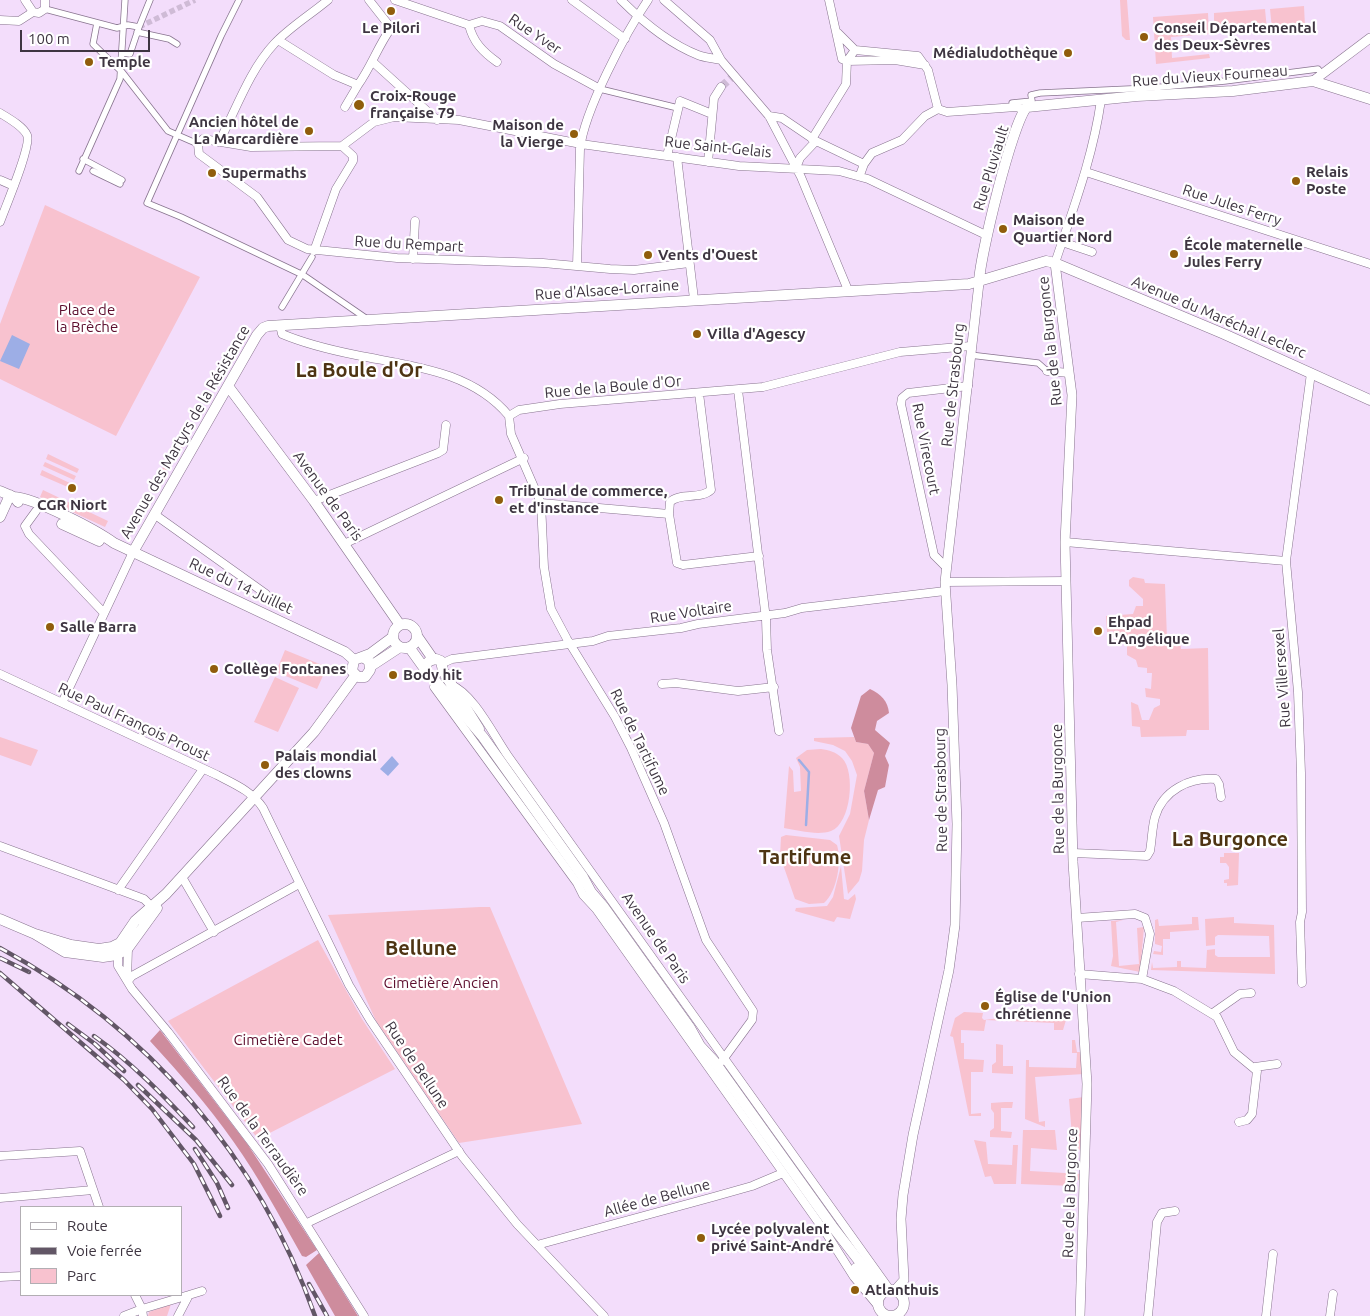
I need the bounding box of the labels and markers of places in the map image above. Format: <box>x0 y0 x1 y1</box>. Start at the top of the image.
marker: Le Pilori <box>385 5 397 17</box>
place label: Le Pilori <box>362 19 420 37</box>
place label: Conseil Départemental des Deux-Sèvres <box>1154 19 1316 54</box>
marker: Conseil Départemental des Deux-Sèvres <box>1138 31 1150 43</box>
place label: Médialudothèque <box>933 44 1058 62</box>
marker: Médialudothèque <box>1062 47 1074 59</box>
place label: Temple <box>99 53 151 71</box>
marker: Temple <box>83 56 95 68</box>
place label: Croix-Rouge française 79 <box>370 87 456 122</box>
marker: Croix-Rouge française 79 <box>352 98 366 112</box>
place label: Ancien hôtel de La Marcardière <box>189 113 299 148</box>
place label: Maison de la Vierge <box>492 116 564 151</box>
marker: Ancien hôtel de La Marcardière <box>303 125 315 137</box>
marker: Maison de la Vierge <box>568 128 580 140</box>
place label: Relais Poste <box>1306 163 1348 198</box>
place label: Supermaths <box>222 164 306 182</box>
marker: Supermaths <box>206 167 218 179</box>
marker: Relais Poste <box>1290 175 1302 187</box>
place label: Maison de Quartier Nord <box>1013 211 1112 246</box>
marker: Maison de Quartier Nord <box>997 223 1009 235</box>
place label: École maternelle Jules Ferry <box>1184 236 1303 271</box>
place label: Vents d'Ouest <box>658 246 758 264</box>
marker: École maternelle Jules Ferry <box>1168 248 1180 260</box>
marker: Vents d'Ouest <box>642 249 654 261</box>
place label: Villa d'Agescy <box>707 325 805 343</box>
marker: Villa d'Agescy <box>691 328 703 340</box>
marker: CGR Niort <box>66 482 78 494</box>
place label: Tribunal de commerce, et d'instance <box>509 482 667 517</box>
marker: Tribunal de commerce, et d'instance <box>493 494 505 506</box>
place label: CGR Niort <box>37 496 107 514</box>
place label: Ehpad L'Angélique <box>1108 613 1190 648</box>
place label: Salle Barra <box>60 618 137 636</box>
marker: Salle Barra <box>44 621 56 633</box>
marker: Ehpad L'Angélique <box>1092 625 1104 637</box>
place label: Collège Fontanes <box>224 660 346 678</box>
marker: Collège Fontanes <box>208 663 220 675</box>
place label: Body hit <box>403 666 462 684</box>
marker: Body hit <box>387 669 399 681</box>
place label: Palais mondial des clowns <box>275 747 377 782</box>
marker: Palais mondial des clowns <box>259 759 271 771</box>
place label: Église de l'Union chrétienne <box>995 988 1111 1023</box>
marker: Église de l'Union chrétienne <box>979 1000 991 1012</box>
place label: Lycée polyvalent privé Saint-André <box>711 1220 834 1255</box>
marker: Lycée polyvalent privé Saint-André <box>695 1232 707 1244</box>
place label: Atlanthuis <box>865 1281 939 1299</box>
marker: Atlanthuis <box>849 1284 861 1296</box>

